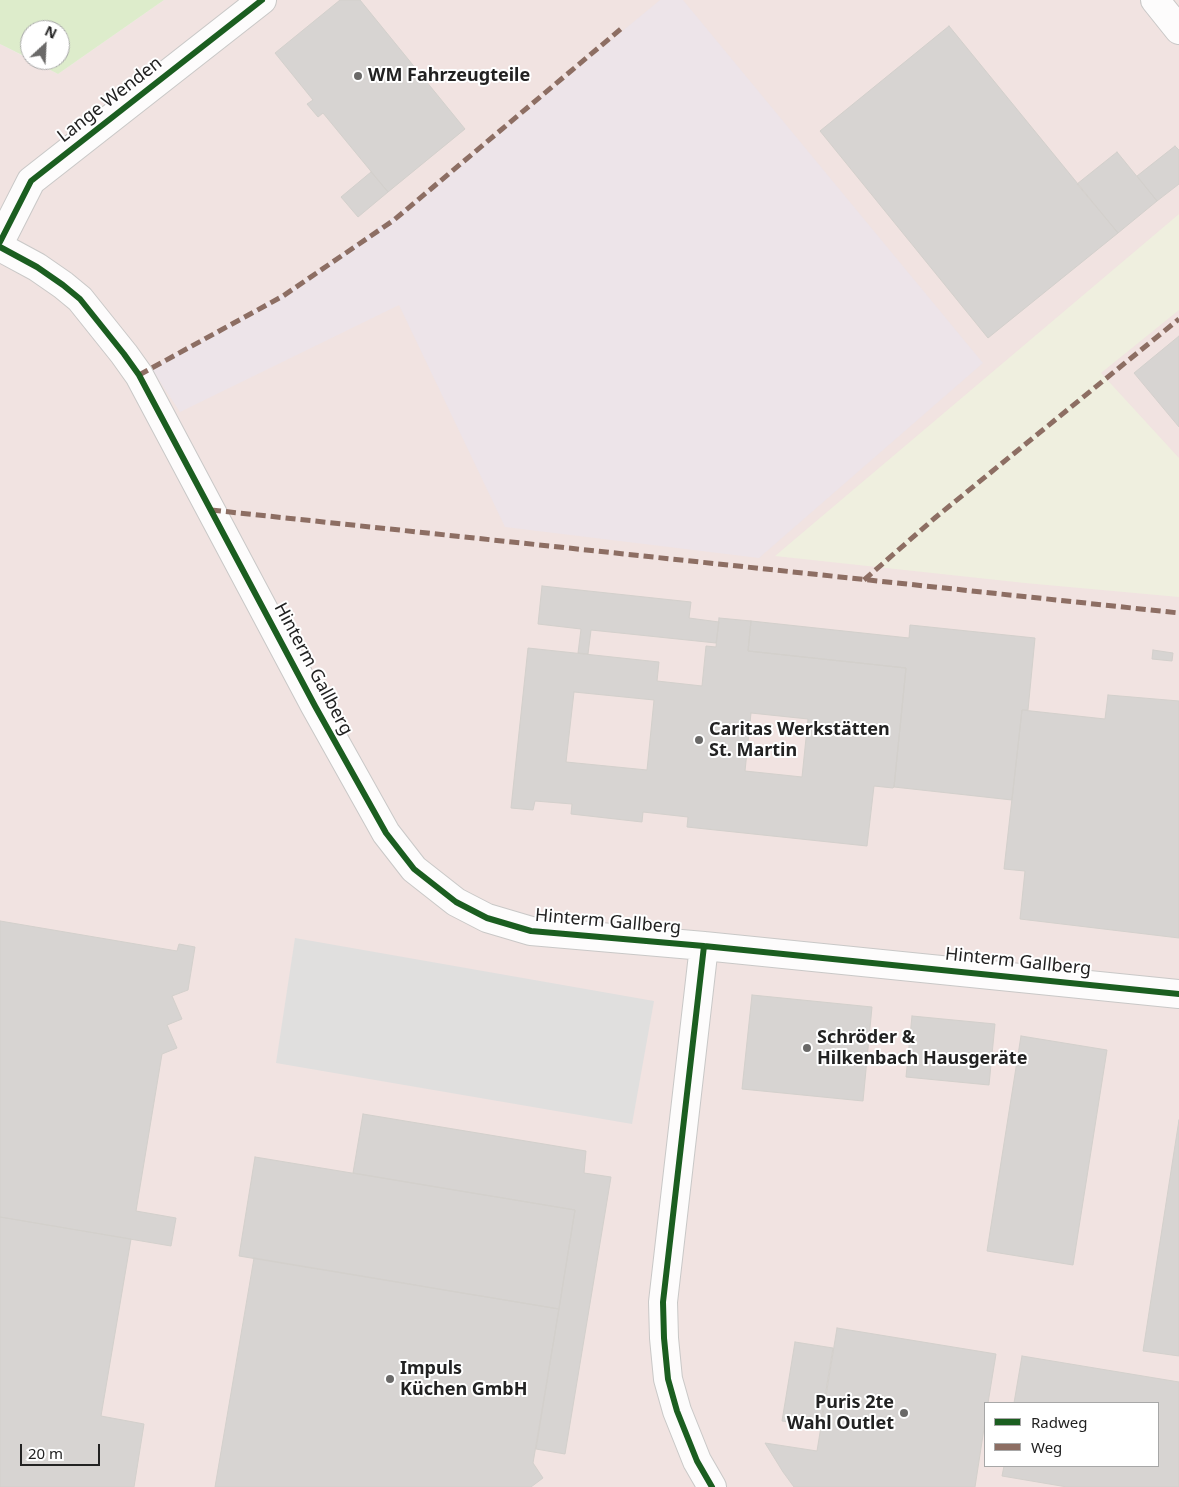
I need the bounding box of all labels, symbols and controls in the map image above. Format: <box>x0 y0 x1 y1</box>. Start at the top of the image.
north arrow <box>20 20 70 70</box>
text: N <box>42 21 60 43</box>
street label: Lange Wenden <box>53 53 167 147</box>
place label: WM Fahrzeugteile <box>368 65 530 87</box>
marker: WM Fahrzeugteile <box>352 70 364 82</box>
street label: Hinterm Gallberg <box>269 599 357 739</box>
place label: Caritas Werkstätten St. Martin <box>709 719 890 762</box>
marker: Caritas Werkstätten St. Martin <box>693 734 705 746</box>
street label: Hinterm Gallberg <box>534 905 682 939</box>
street label: Hinterm Gallberg <box>944 944 1092 980</box>
place label: Schröder & Hilkenbach Hausgeräte <box>817 1027 1027 1070</box>
marker: Schröder & Hilkenbach Hausgeräte <box>801 1042 813 1054</box>
place label: Impuls Küchen GmbH <box>400 1358 527 1400</box>
marker: Impuls Küchen GmbH <box>384 1373 396 1385</box>
place label: Puris 2te Wahl Outlet <box>787 1392 894 1435</box>
legend <box>984 1402 1159 1467</box>
marker: Puris 2te Wahl Outlet <box>898 1407 910 1419</box>
text: Radweg <box>1031 1412 1087 1432</box>
scale bar <box>22 1434 102 1466</box>
text: Weg <box>1031 1437 1062 1457</box>
text: 20 m <box>28 1443 63 1463</box>

